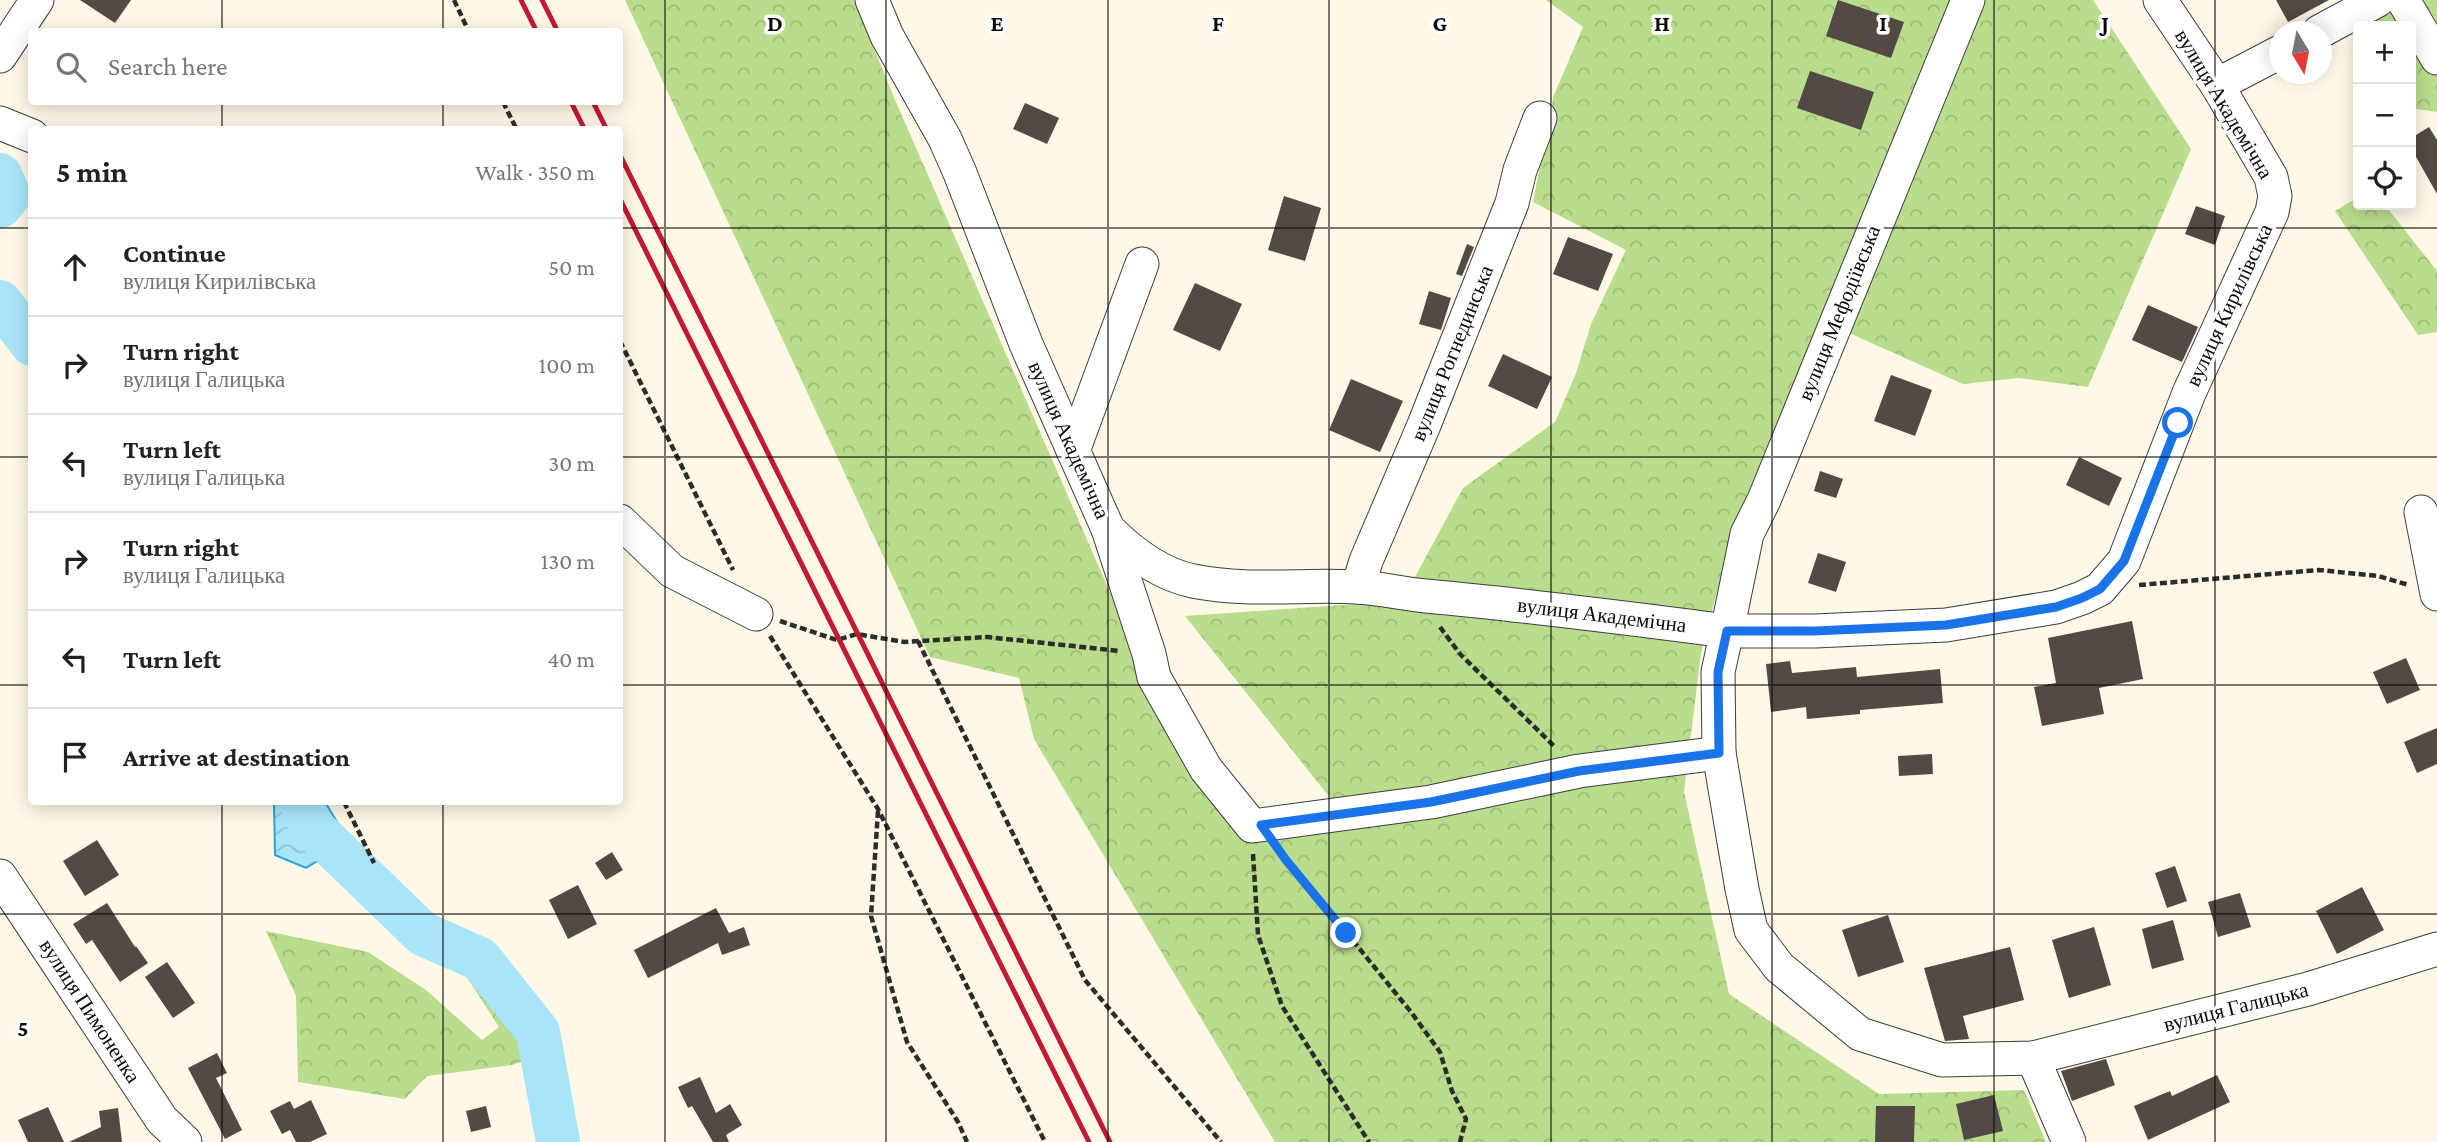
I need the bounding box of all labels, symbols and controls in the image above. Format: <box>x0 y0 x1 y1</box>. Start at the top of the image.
text: D <box>767 10 783 36</box>
text: E <box>990 10 1004 36</box>
text: F <box>1212 10 1224 36</box>
text: G <box>1433 10 1448 36</box>
text: H <box>1654 10 1670 36</box>
text: I <box>1879 10 1887 36</box>
text: J <box>2099 10 2109 36</box>
north arrow <box>2269 21 2332 84</box>
map controls <box>2353 21 2416 210</box>
button: + <box>2353 21 2416 84</box>
street label: вулиця Академічна <box>2170 25 2278 184</box>
search box <box>28 28 623 105</box>
icon: search <box>52 48 90 86</box>
text: Search here <box>108 52 227 81</box>
button: − <box>2353 84 2416 147</box>
button: locate <box>2353 147 2416 210</box>
text: 5 min <box>56 155 128 188</box>
text: Walk · 350 m <box>476 159 595 185</box>
street label: вулиця Кирилівська <box>2181 219 2277 390</box>
street label: вулиця Мефодіївська <box>1793 221 1885 404</box>
text: Continue <box>123 239 226 268</box>
icon: ahead <box>56 248 94 286</box>
text: 50 m <box>548 254 595 280</box>
street label: вулиця Рогнединська <box>1406 261 1498 444</box>
text: вулиця Кирилівська <box>123 268 316 294</box>
text: Turn right <box>123 337 239 366</box>
icon: right <box>56 346 94 384</box>
text: 100 m <box>539 352 595 378</box>
street label: вулиця Академічна <box>1023 357 1115 523</box>
text: вулиця Галицька <box>123 366 285 392</box>
route start <box>2162 407 2193 438</box>
text: Turn left <box>123 435 221 464</box>
icon: left <box>56 444 94 482</box>
text: 30 m <box>548 450 595 476</box>
text: вулиця Галицька <box>123 464 285 490</box>
text: Turn right <box>123 533 239 562</box>
icon: right <box>56 542 94 580</box>
text: 130 m <box>541 548 595 574</box>
text: вулиця Галицька <box>123 562 285 588</box>
street label: вулиця Академічна <box>1516 593 1688 637</box>
icon: left <box>56 640 94 678</box>
text: Turn left <box>123 645 221 674</box>
text: 40 m <box>547 646 595 672</box>
icon: arrive <box>56 738 94 776</box>
text: Arrive at destination <box>123 743 350 772</box>
route end <box>1330 917 1361 948</box>
street label: вулиця Пимоненка <box>35 935 146 1088</box>
street label: вулиця Галицька <box>2161 977 2311 1037</box>
text: 5 <box>17 1015 29 1041</box>

